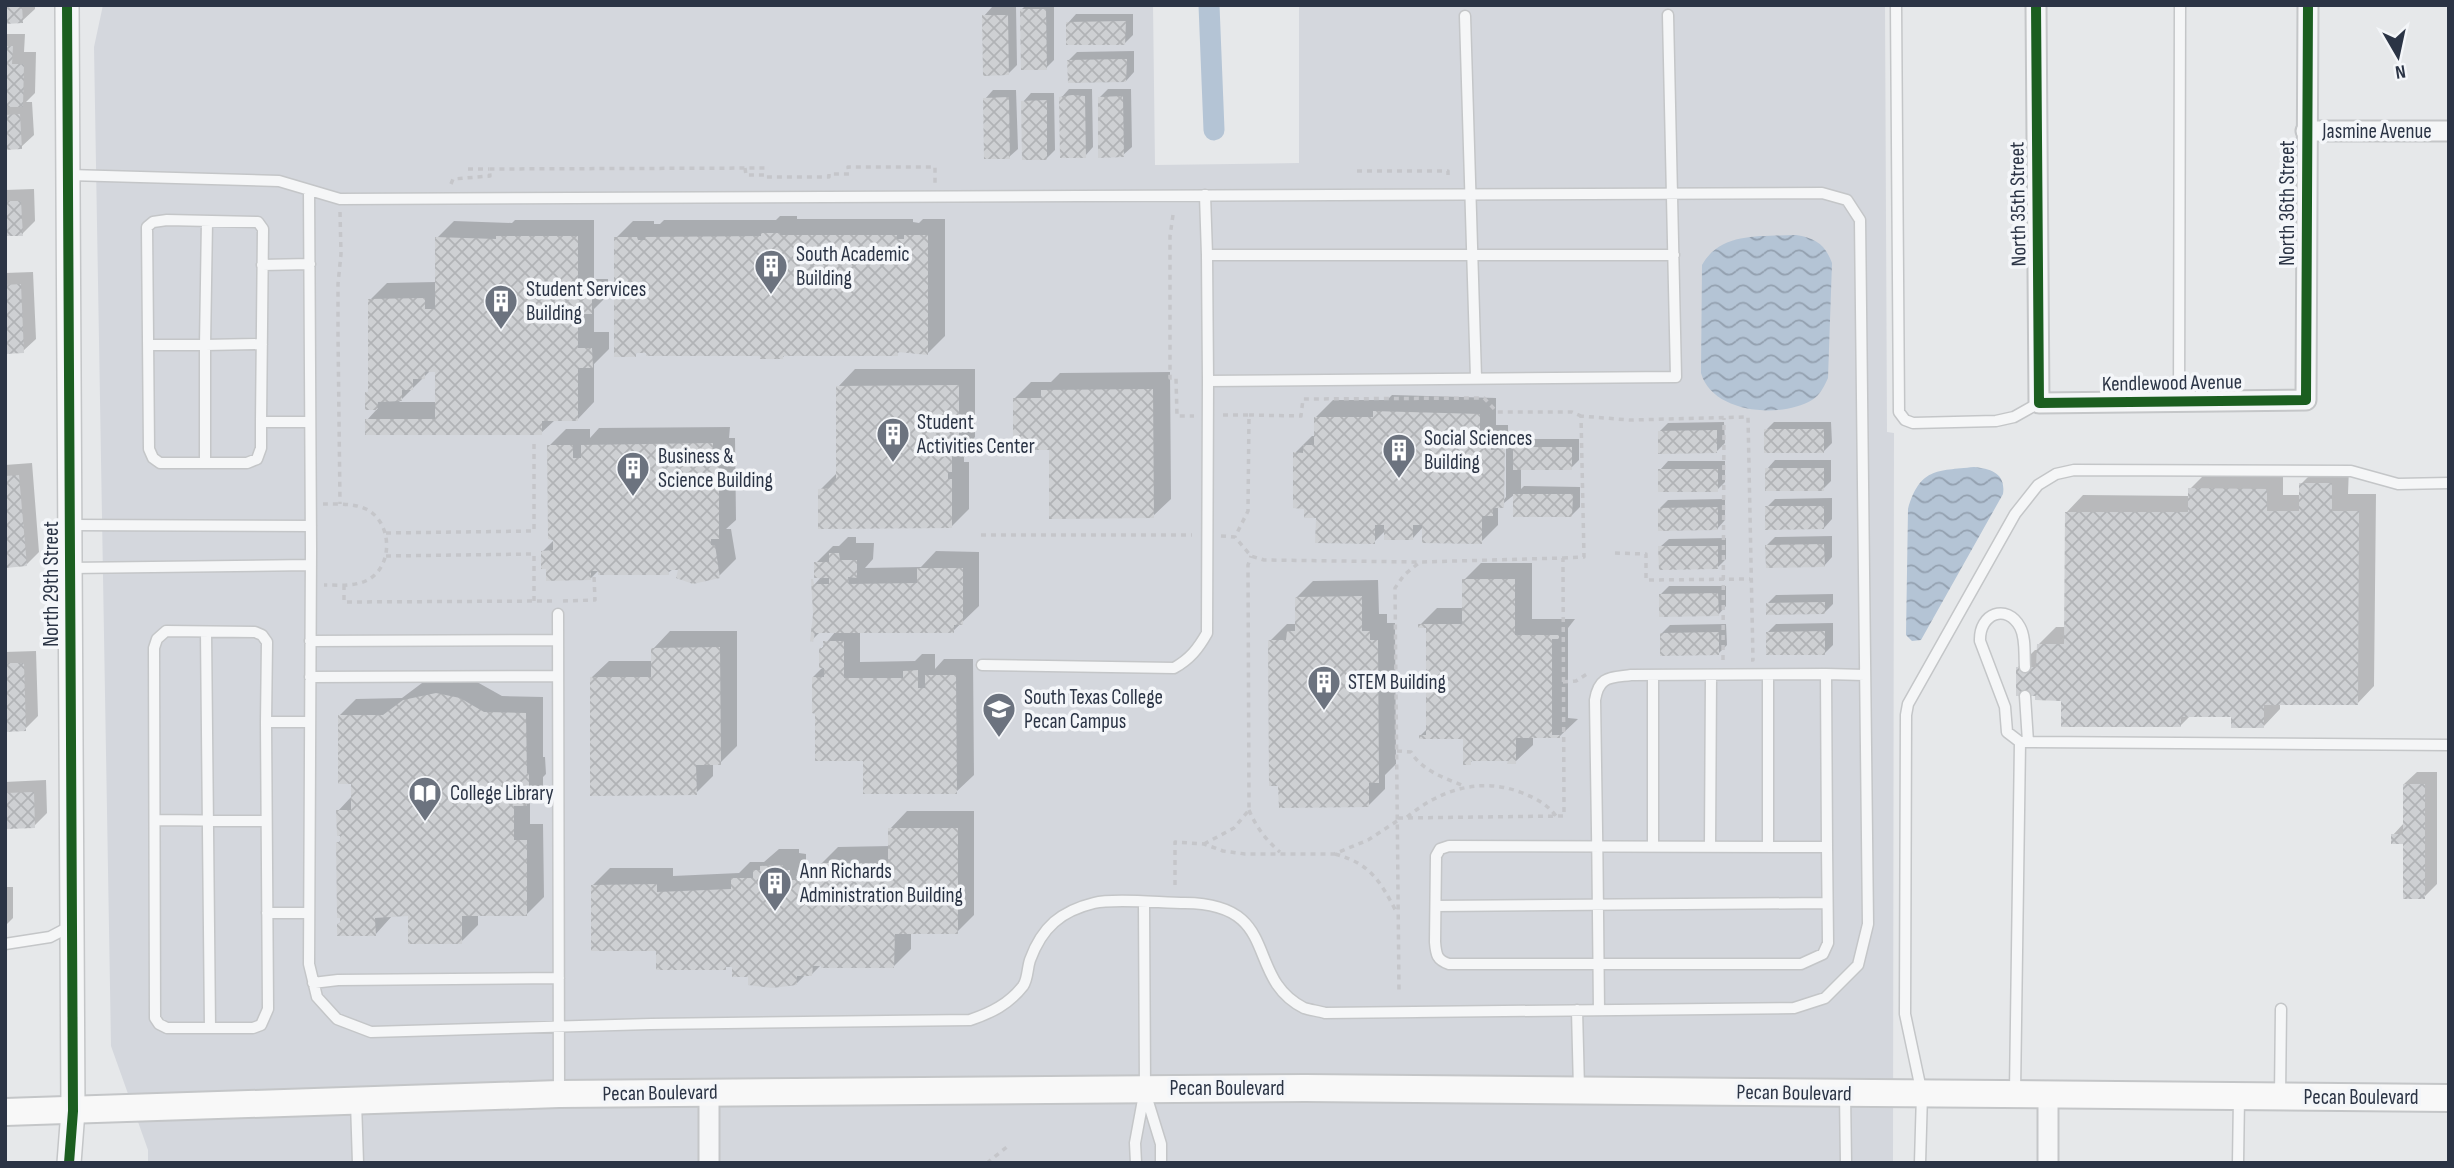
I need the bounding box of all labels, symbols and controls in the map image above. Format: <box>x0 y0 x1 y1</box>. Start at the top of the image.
north arrow <box>2363 21 2433 91</box>
text: N <box>2394 59 2407 83</box>
street label: Jasmine Avenue <box>2321 119 2432 144</box>
street label: North 36th Street <box>2275 140 2300 266</box>
street label: North 35th Street <box>2004 141 2032 267</box>
place label: South Academic Building <box>796 242 910 291</box>
building icon: South Academic Building <box>752 247 790 296</box>
place label: Student Services Building <box>526 277 646 326</box>
building icon: Student Services Building <box>482 282 520 331</box>
street label: Kendlewood Avenue <box>2102 369 2242 397</box>
place label: Student Activities Center <box>916 410 1035 459</box>
building icon: Student Activities Center <box>874 415 912 464</box>
place label: Social Sciences Building <box>1424 426 1532 475</box>
building icon: Social Sciences Building <box>1380 431 1418 480</box>
place label: Business & Science Building <box>658 444 773 493</box>
building icon: Business & Science Building <box>614 449 652 498</box>
street label: North 29th Street <box>39 521 64 647</box>
building icon: STEM Building <box>1305 663 1343 712</box>
place label: STEM Building <box>1348 670 1446 695</box>
place label: South Texas College Pecan Campus <box>1024 685 1163 734</box>
school or university icon: South Texas College Pecan Campus <box>980 690 1018 739</box>
library icon: College Library <box>406 774 444 823</box>
place label: College Library <box>450 781 554 806</box>
place label: Ann Richards Administration Building <box>799 859 963 908</box>
building icon: Ann Richards Administration Building <box>756 864 794 913</box>
street label: Pecan Boulevard <box>1169 1076 1285 1101</box>
street label: Pecan Boulevard <box>602 1079 718 1107</box>
street label: Pecan Boulevard <box>1736 1079 1852 1107</box>
street label: Pecan Boulevard <box>2303 1085 2419 1110</box>

